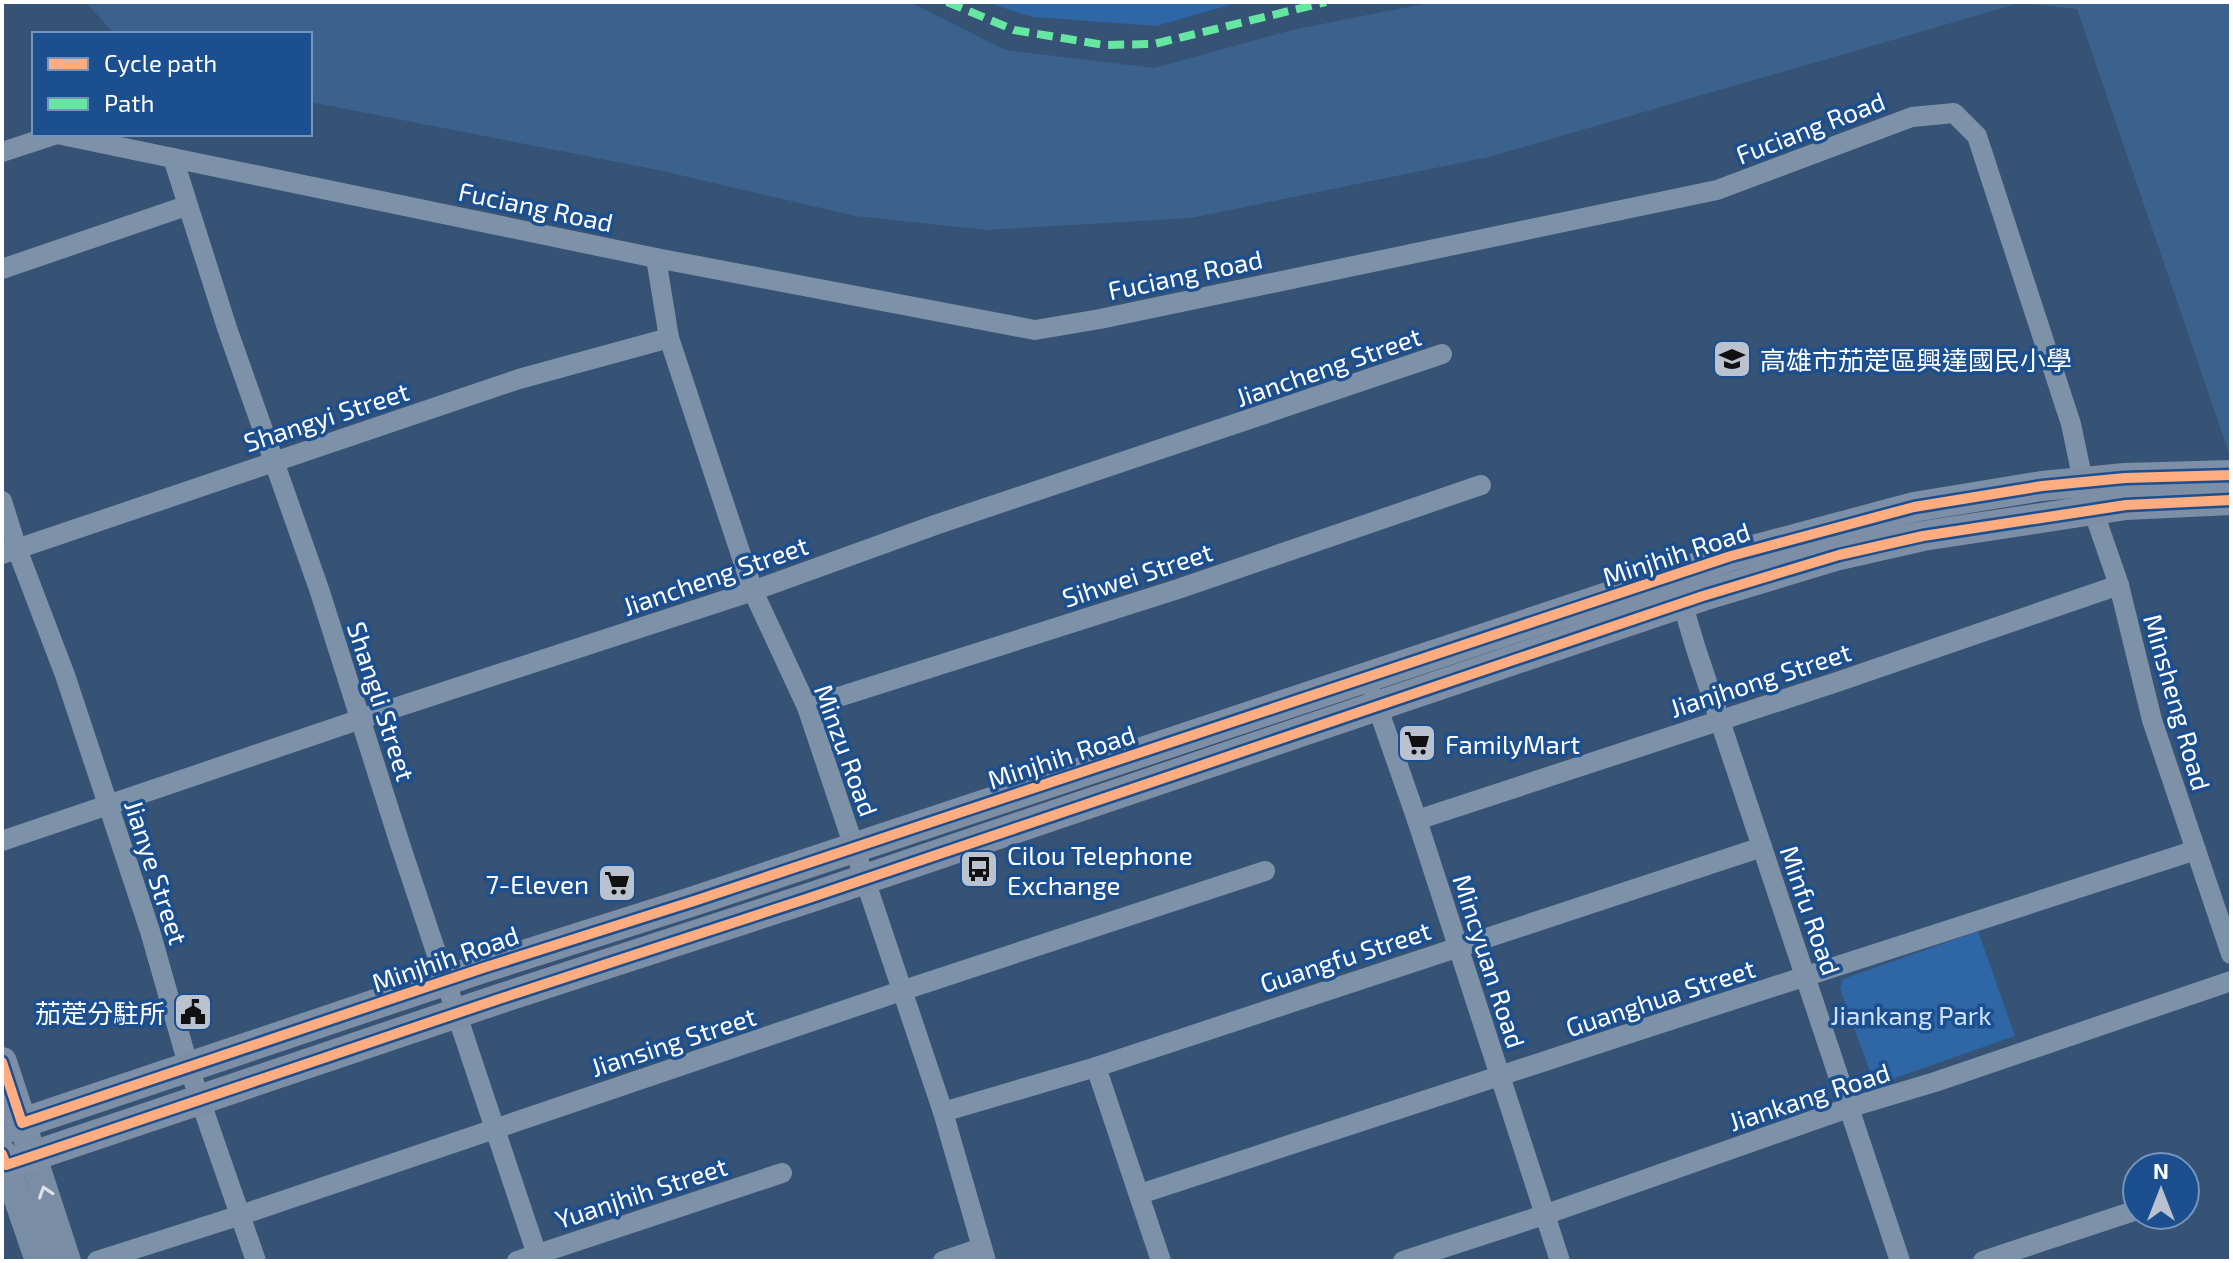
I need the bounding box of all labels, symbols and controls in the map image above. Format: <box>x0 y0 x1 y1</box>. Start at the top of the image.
legend <box>32 32 312 136</box>
text: Cycle path <box>104 48 217 77</box>
street label: Fuciang Road <box>1731 84 1889 170</box>
text: Path <box>104 88 154 117</box>
street label: Fuciang Road <box>456 175 616 237</box>
street label: Fuciang Road <box>1105 243 1265 305</box>
street label: Jiancheng Street <box>1231 320 1425 412</box>
school or university icon: 高雄市茄萣區興達國民小學 <box>1711 338 1753 380</box>
place label: 高雄市茄萣區興達國民小學 <box>1760 344 2072 375</box>
street label: Shangyi Street <box>239 375 413 457</box>
street label: Minjhih Road <box>1598 515 1754 591</box>
street label: Jiancheng Street <box>618 529 812 621</box>
street label: Sihwei Street <box>1058 535 1216 613</box>
street label: Minsheng Road <box>2138 610 2218 794</box>
street label: Shangli Street <box>342 617 422 785</box>
street label: Jianjhong Street <box>1665 635 1855 723</box>
street label: Minzu Road <box>809 680 885 820</box>
street label: Minjhih Road <box>983 718 1139 794</box>
supermarket icon: FamilyMart <box>1396 722 1438 764</box>
place label: FamilyMart <box>1445 728 1580 759</box>
street label: Jianye Street <box>119 796 195 948</box>
place label: Cilou Telephone Exchange <box>1007 839 1193 900</box>
street label: Minfu Road <box>1774 841 1848 979</box>
bus stop icon: Cilou Telephone Exchange <box>958 848 1000 890</box>
supermarket icon: 7-Eleven <box>596 862 638 904</box>
place label: 7-Eleven <box>486 868 589 899</box>
street label: Mincyuan Road <box>1447 870 1533 1052</box>
street label: Guangfu Street <box>1256 914 1434 998</box>
street label: Minjhih Road <box>368 918 522 998</box>
street label: Guanghua Street <box>1561 952 1759 1042</box>
public building icon: 茄萣分駐所 <box>172 991 214 1033</box>
place label: 茄萣分駐所 <box>35 997 165 1028</box>
park label: Jiankang Park <box>1831 999 1991 1030</box>
street label: Jiansing Street <box>586 1000 760 1082</box>
street label: Jiankang Road <box>1725 1055 1893 1137</box>
street label: Yuanjhih Street <box>551 1150 731 1234</box>
north arrow <box>2121 1151 2201 1231</box>
text: N <box>2153 1157 2169 1183</box>
one-way arrow <box>38 1186 54 1200</box>

